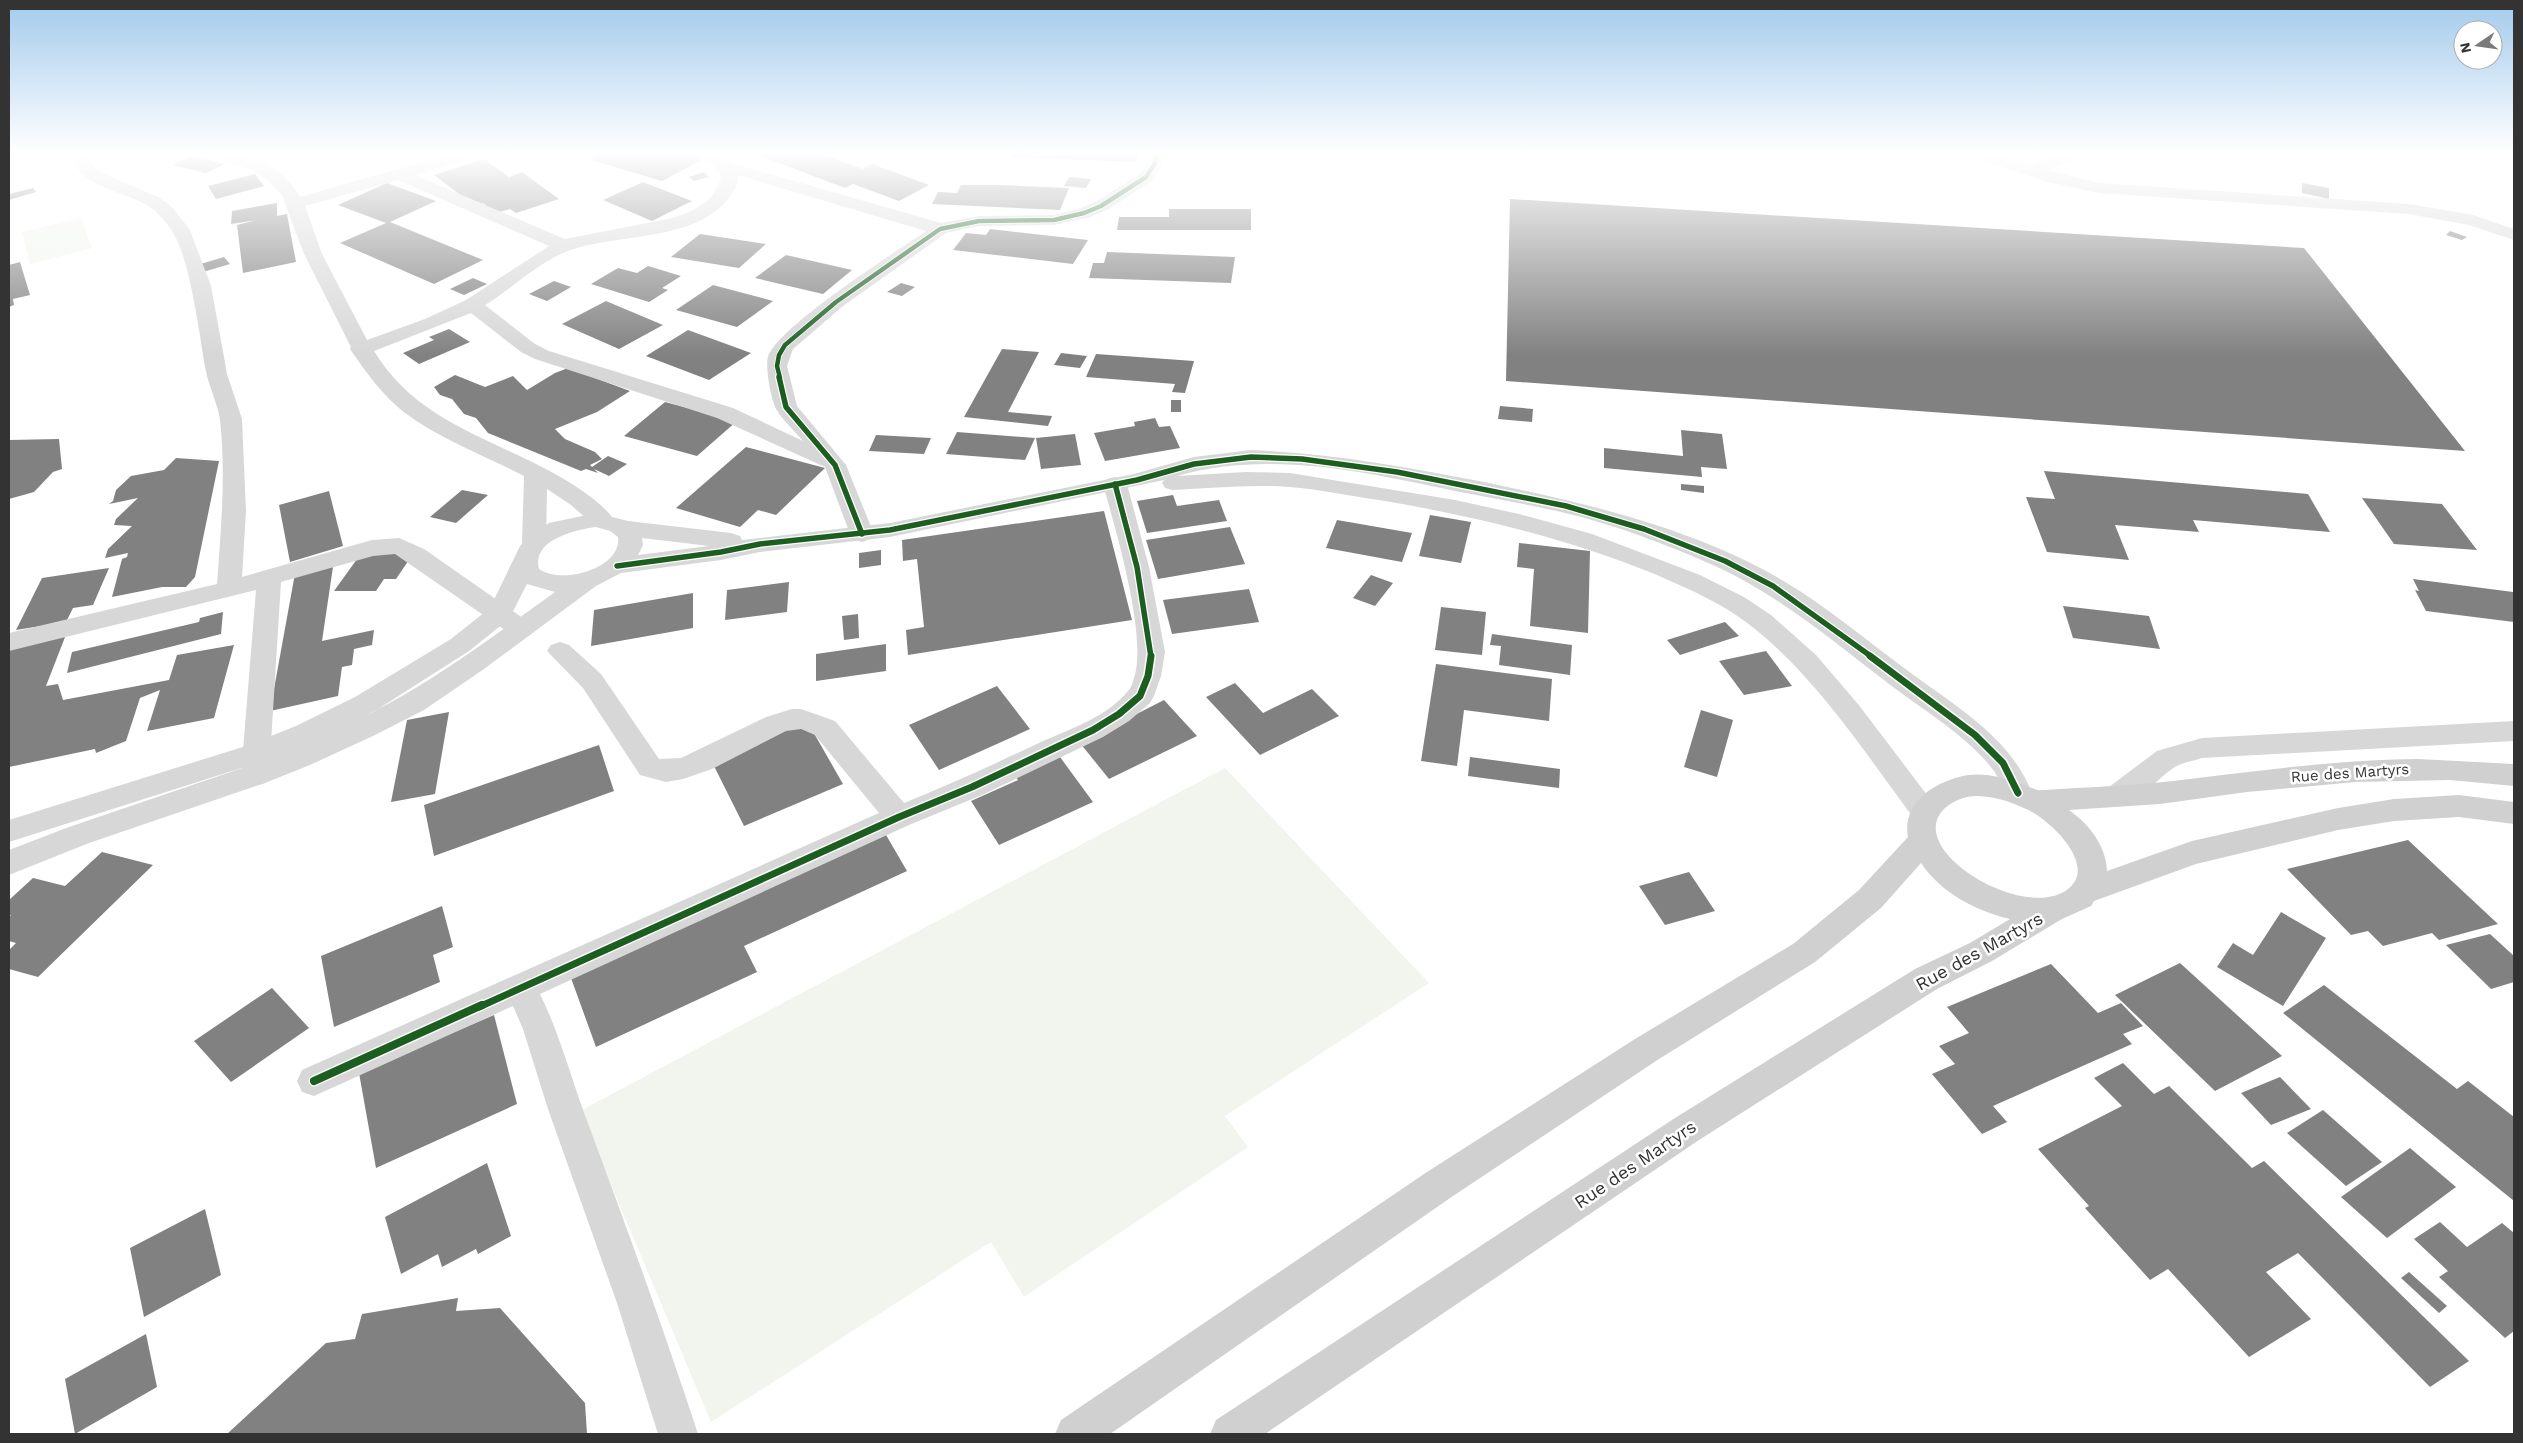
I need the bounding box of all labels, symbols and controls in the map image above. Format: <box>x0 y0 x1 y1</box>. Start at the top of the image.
north arrow <box>2453 20 2503 70</box>
text: N <box>2456 41 2474 55</box>
street label: Rue des Martyrs <box>2290 760 2410 786</box>
street label: Rue des Martyrs <box>1912 907 2046 995</box>
street label: Rue des Martyrs <box>1570 1116 1700 1212</box>

